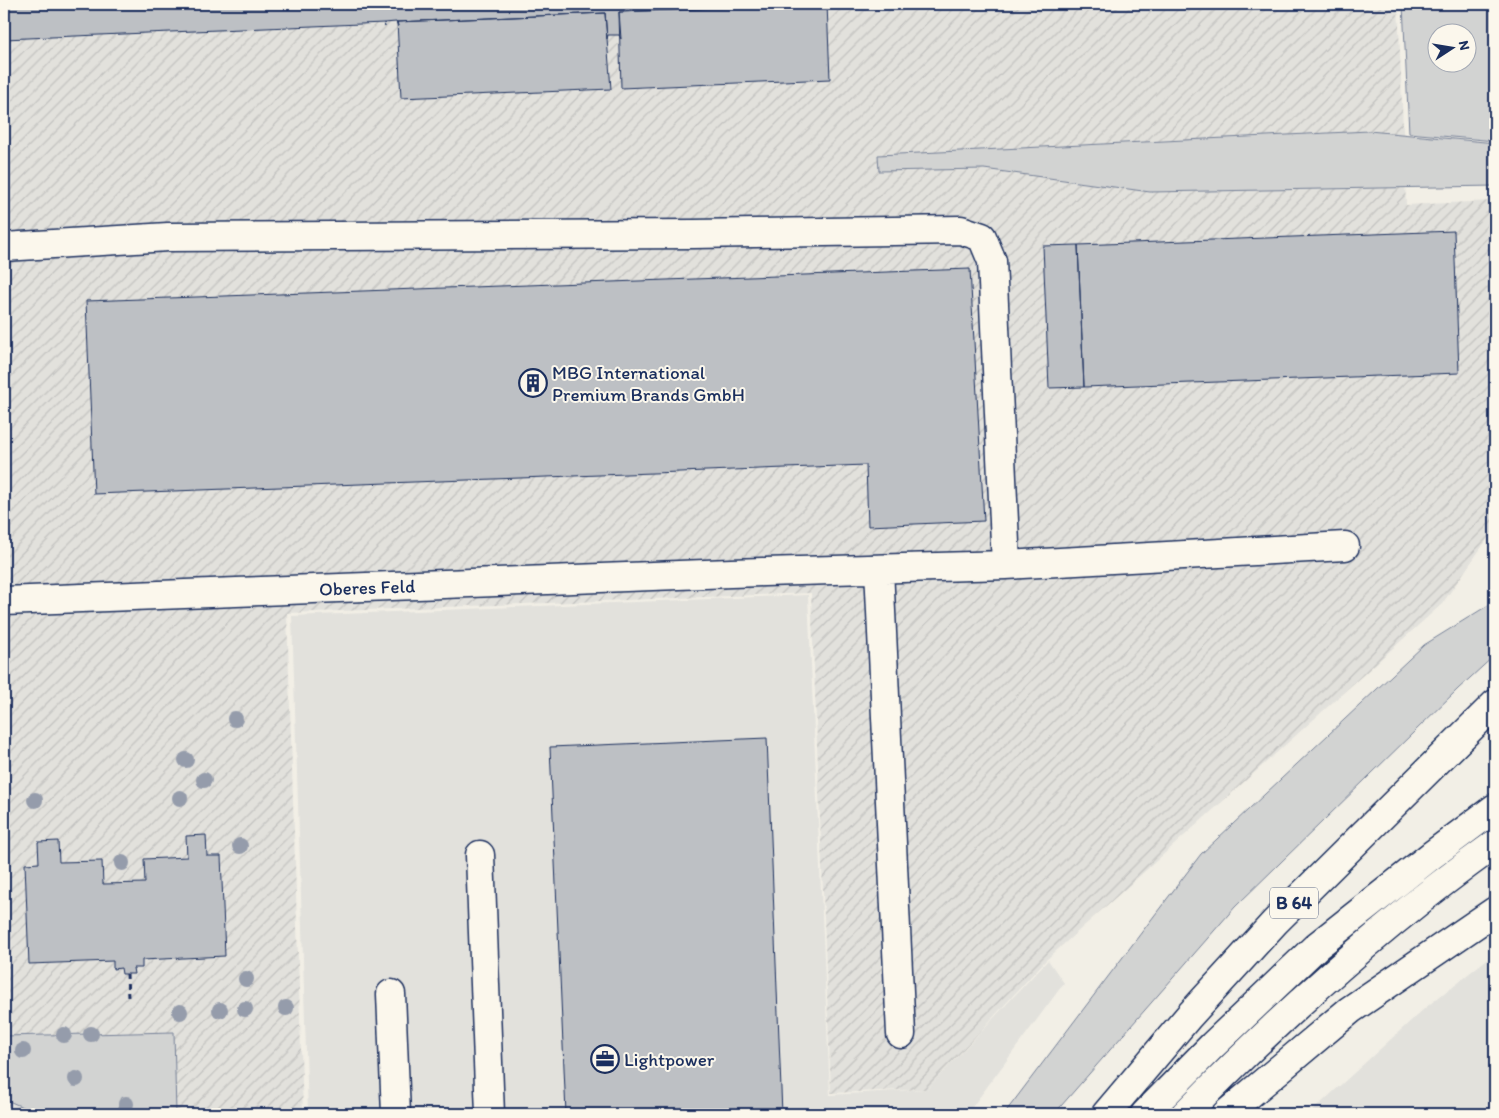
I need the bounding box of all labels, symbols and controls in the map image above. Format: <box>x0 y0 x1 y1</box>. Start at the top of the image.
north arrow <box>1426 22 1476 72</box>
text: N <box>1455 39 1474 52</box>
place label: MBG International Premium Brands GmbH <box>552 361 745 406</box>
building icon: MBG International Premium Brands GmbH <box>518 368 548 398</box>
street label: Oberes Feld <box>319 574 415 601</box>
road number: B 64 <box>1270 888 1318 918</box>
office icon: Lightpower <box>590 1044 620 1074</box>
place label: Lightpower <box>624 1048 715 1071</box>

